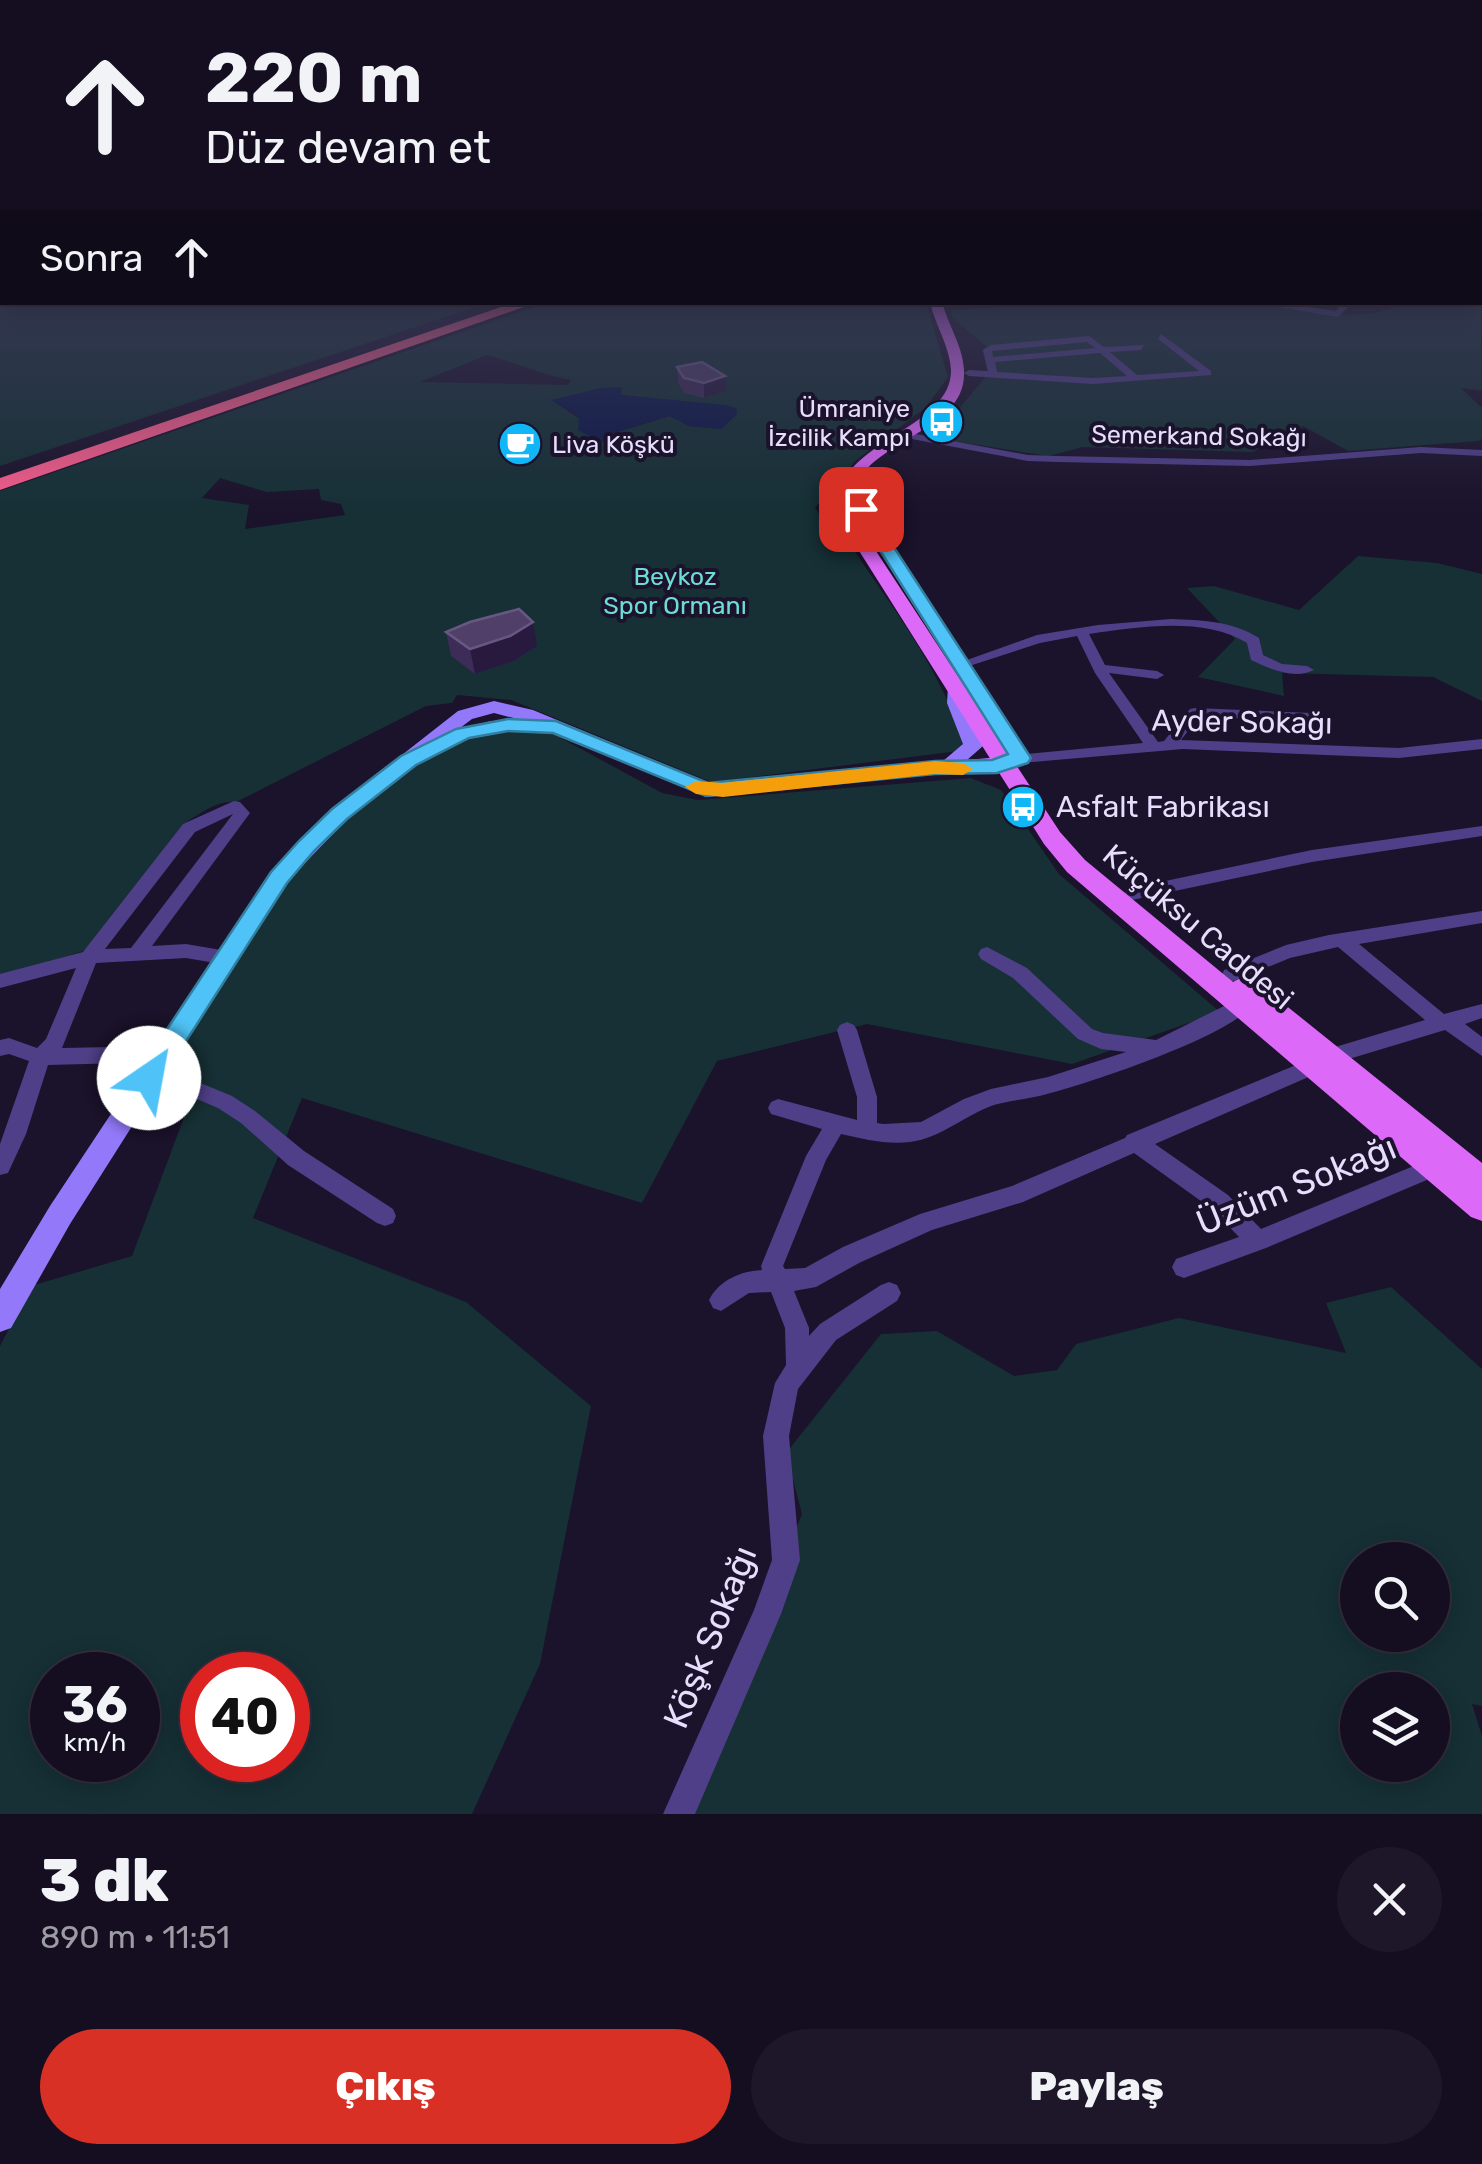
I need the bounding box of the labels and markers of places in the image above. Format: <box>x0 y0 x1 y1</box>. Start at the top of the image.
place label: Ümraniye İzcilik Kampı <box>768 394 910 452</box>
bus stop icon: Ümraniye İzcilik Kampı <box>919 399 965 445</box>
cafe icon: Liva Köşkü <box>497 421 543 467</box>
place label: Liva Köşkü <box>552 430 675 459</box>
pin <box>819 467 904 552</box>
bus stop icon: Asfalt Fabrikası <box>1000 784 1046 830</box>
place label: Asfalt Fabrikası <box>1056 789 1270 825</box>

